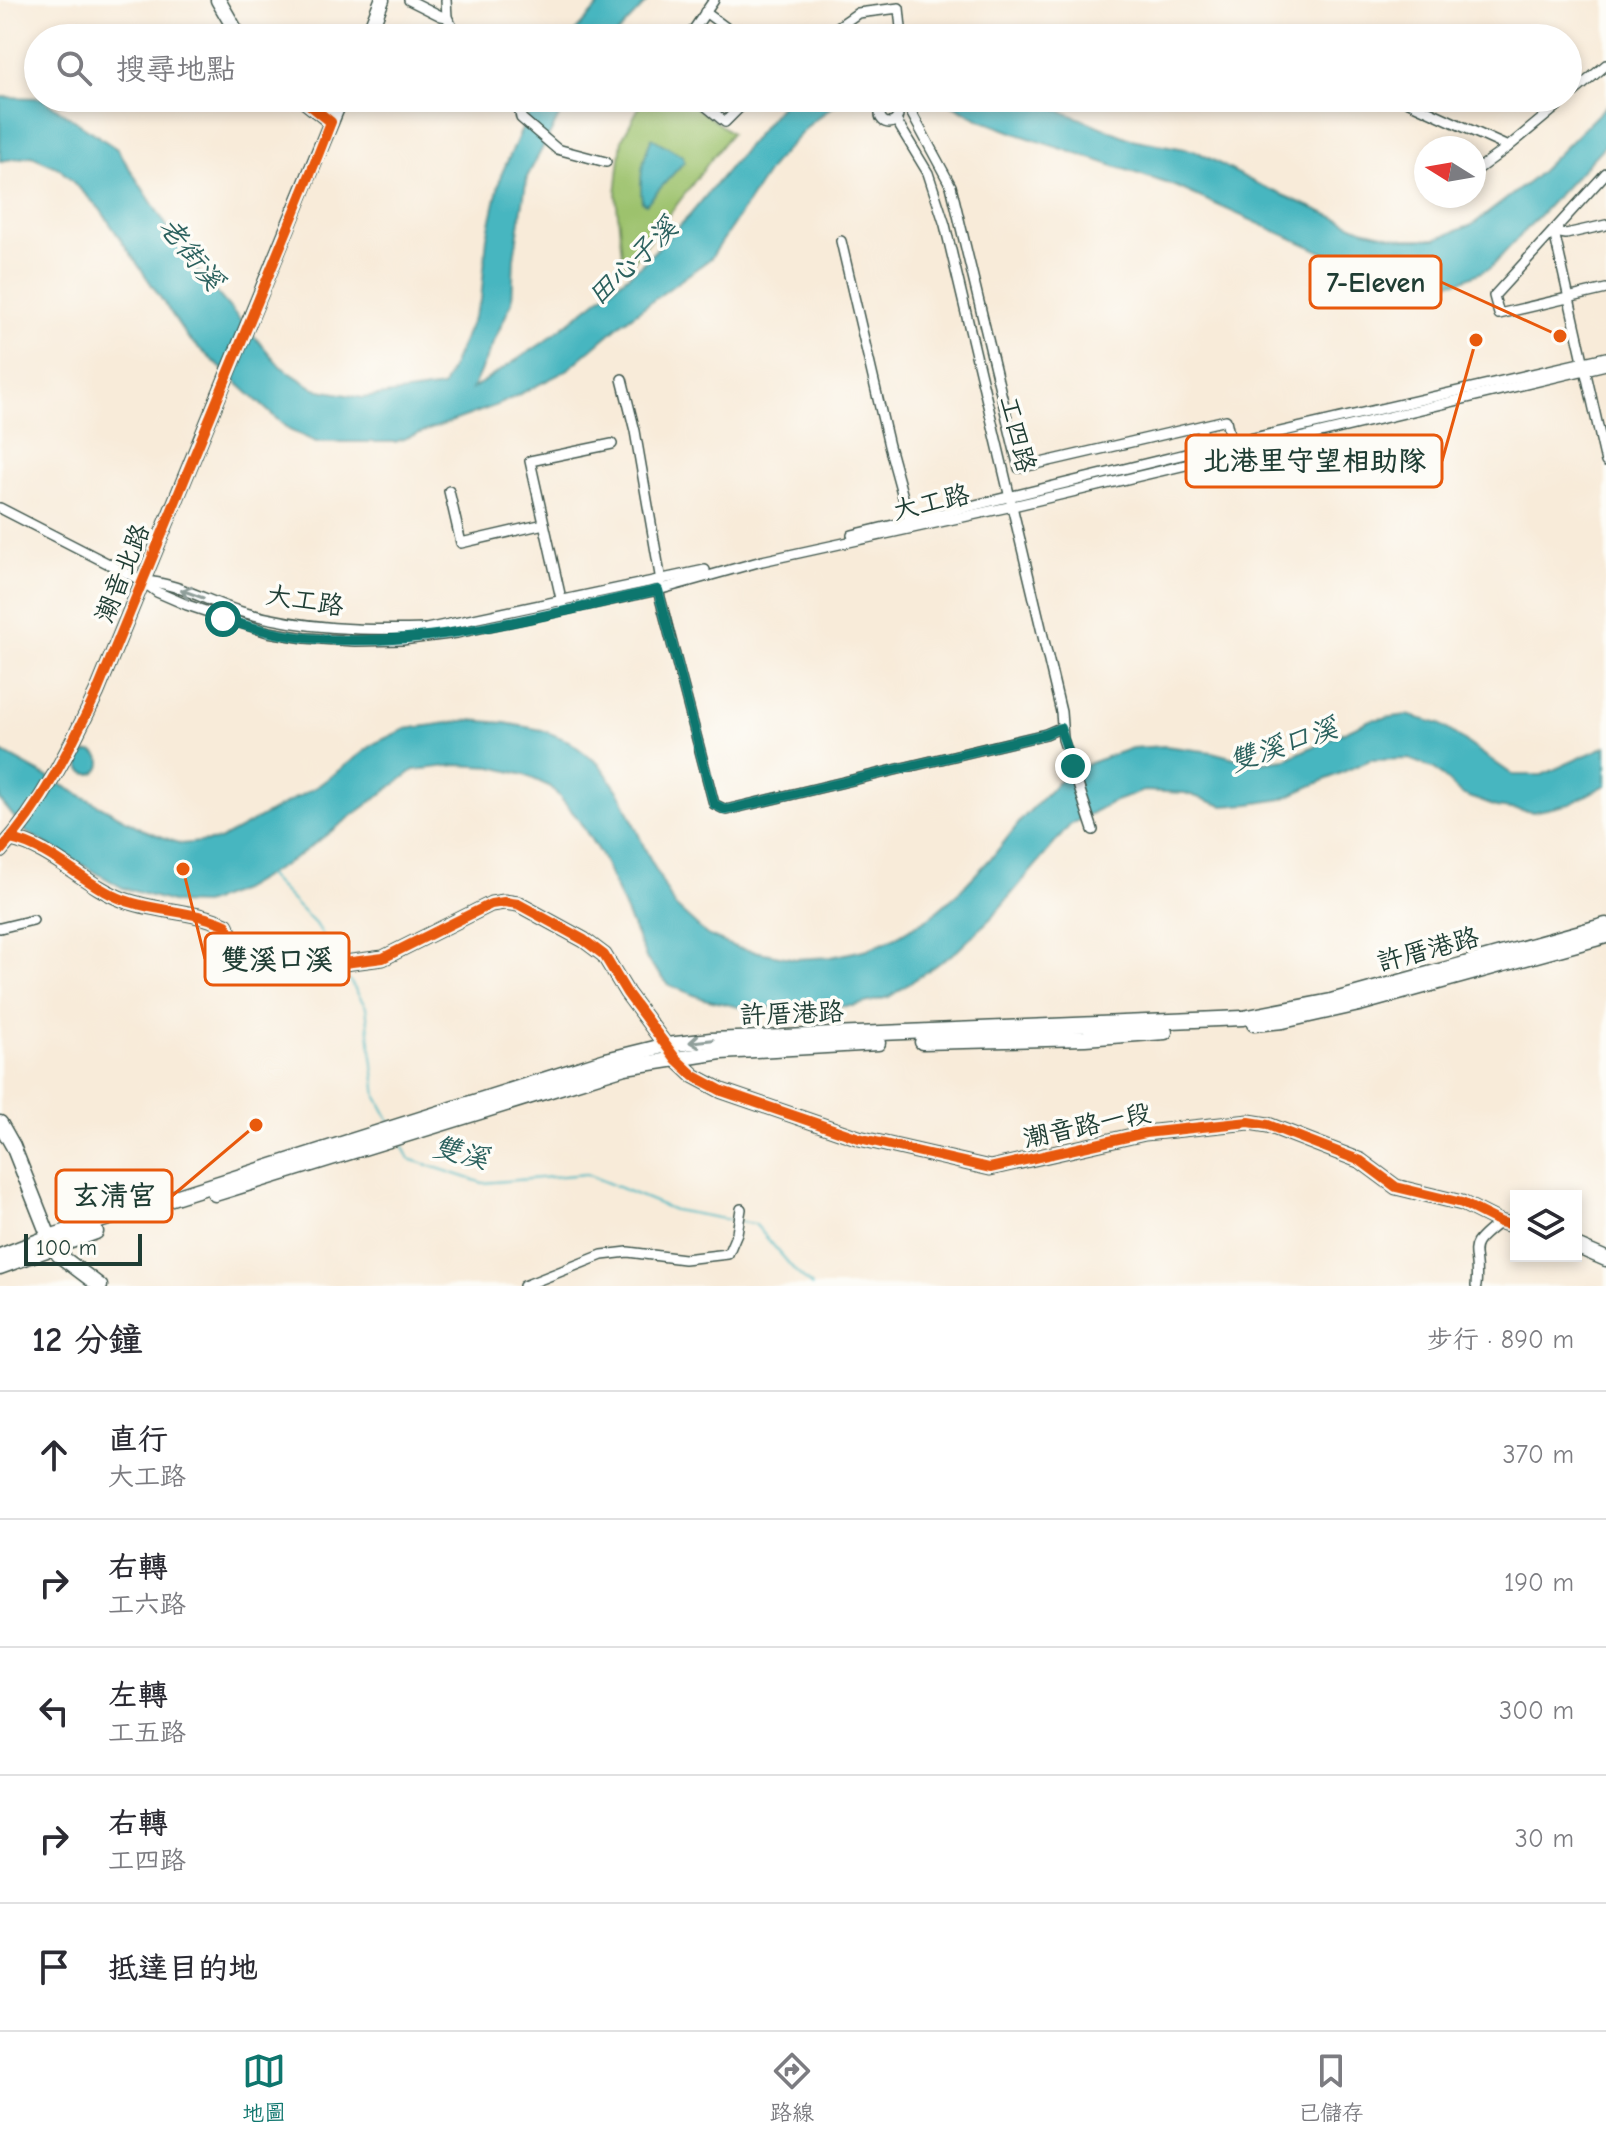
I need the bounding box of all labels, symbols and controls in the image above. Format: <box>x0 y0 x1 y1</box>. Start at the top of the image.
search box <box>24 24 1582 112</box>
icon: search <box>52 46 96 90</box>
text: 搜尋地點 <box>116 52 236 87</box>
north arrow <box>1414 136 1486 208</box>
water label: 田心子溪 <box>581 210 686 312</box>
water label: 老街溪 <box>152 211 231 298</box>
callout: 7-Eleven <box>1310 256 1441 308</box>
text: 7-Eleven <box>1326 267 1426 299</box>
street label: 工四路 <box>993 393 1041 476</box>
callout: 北港里守望相助隊 <box>1186 435 1442 487</box>
text: 北港里守望相助隊 <box>1202 445 1426 477</box>
street label: 大工路 <box>890 480 973 526</box>
street label: 潮音北路 <box>90 520 156 627</box>
street label: 大工路 <box>264 580 346 622</box>
one-way arrow <box>180 585 205 600</box>
route start <box>205 601 241 637</box>
water label: 雙溪口溪 <box>1225 711 1343 778</box>
route end <box>1055 748 1091 784</box>
street label: 許厝港路 <box>1374 922 1482 978</box>
callout: 雙溪口溪 <box>205 933 349 985</box>
text: 雙溪口溪 <box>221 944 333 976</box>
street label: 許厝港路 <box>740 997 845 1031</box>
one-way arrow <box>688 1034 715 1049</box>
street label: 潮音路一段 <box>1021 1098 1154 1154</box>
water label: 雙溪 <box>430 1131 494 1176</box>
callout: 玄清宮 <box>56 1170 172 1222</box>
text: 玄清宮 <box>72 1180 156 1212</box>
map controls <box>1510 1190 1582 1262</box>
button: layers <box>1510 1190 1582 1262</box>
scale bar <box>24 1230 142 1266</box>
text: 100 m <box>36 1235 97 1261</box>
text: 12 分鐘 <box>32 1320 142 1360</box>
text: 步行 · 890 m <box>1427 1325 1574 1355</box>
text: 直行 <box>108 1422 168 1457</box>
icon: ahead <box>32 1433 76 1477</box>
text: 370 m <box>1503 1440 1574 1470</box>
text: 大工路 <box>108 1462 186 1492</box>
text: 右轉 <box>108 1550 168 1585</box>
icon: right <box>32 1561 76 1605</box>
text: 190 m <box>1504 1568 1574 1598</box>
text: 工六路 <box>108 1590 186 1620</box>
text: 左轉 <box>108 1678 168 1713</box>
icon: left <box>32 1689 76 1733</box>
text: 300 m <box>1499 1696 1574 1726</box>
text: 工五路 <box>108 1718 186 1748</box>
text: 右轉 <box>108 1806 168 1841</box>
icon: right <box>32 1817 76 1861</box>
text: 30 m <box>1515 1824 1574 1854</box>
text: 工四路 <box>108 1846 186 1876</box>
icon: arrive <box>32 1945 76 1989</box>
text: 抵達目的地 <box>108 1951 258 1986</box>
tab: 地圖 <box>242 2049 286 2126</box>
tab: 路線 <box>770 2049 814 2126</box>
tab: 已儲存 <box>1298 2049 1364 2126</box>

